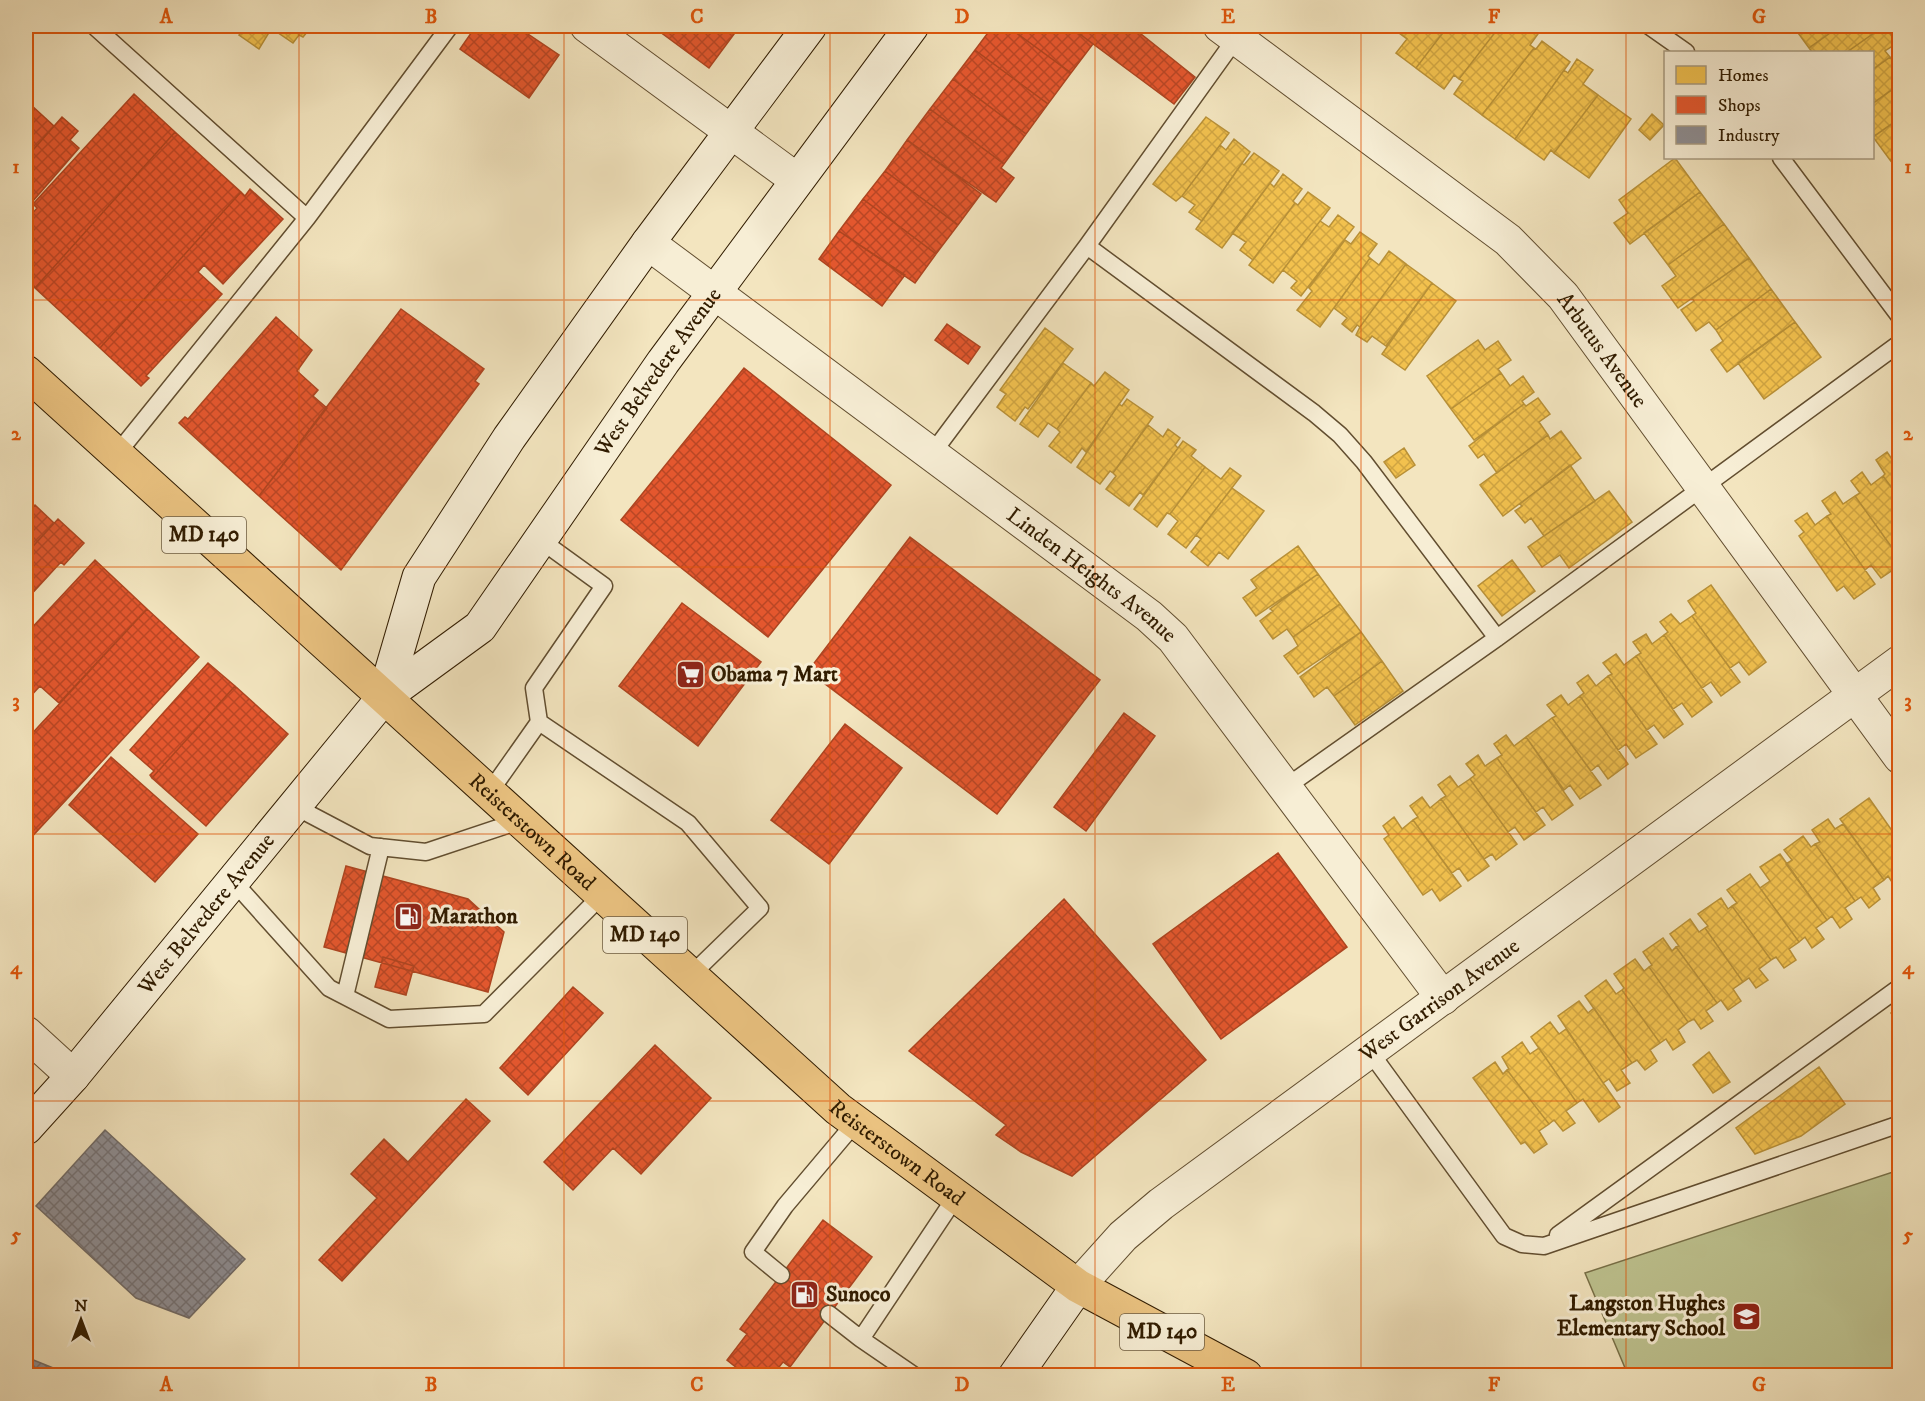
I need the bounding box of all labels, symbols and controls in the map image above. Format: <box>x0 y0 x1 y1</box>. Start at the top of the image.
text: A <box>159 5 174 30</box>
text: B <box>425 5 437 30</box>
text: C <box>690 5 704 30</box>
text: D <box>955 5 970 30</box>
text: E <box>1221 5 1235 30</box>
text: F <box>1488 5 1501 30</box>
text: G <box>1752 5 1766 30</box>
legend <box>1664 51 1874 159</box>
text: Homes <box>1718 65 1769 87</box>
text: Shops <box>1718 95 1761 117</box>
text: Industry <box>1718 125 1780 147</box>
text: 1 <box>12 155 20 180</box>
text: 1 <box>1904 155 1912 180</box>
street label: West Belvedere Avenue <box>588 282 727 462</box>
street label: Arbutus Avenue <box>1551 287 1654 413</box>
text: 2 <box>11 422 22 447</box>
text: 2 <box>1903 422 1914 447</box>
street label: Linden Heights Avenue <box>1001 501 1182 648</box>
road number: MD 140 <box>162 517 246 553</box>
supermarket icon: Obama 7 Mart <box>674 658 706 690</box>
place label: Obama 7 Mart <box>711 661 838 688</box>
text: 3 <box>12 689 20 714</box>
text: 3 <box>1904 689 1912 714</box>
street label: Reisterstown Road <box>463 767 602 896</box>
street label: West Belvedere Avenue <box>131 827 280 1001</box>
fuel station icon: Marathon <box>393 900 425 932</box>
place label: Marathon <box>430 903 518 930</box>
road number: MD 140 <box>603 917 687 953</box>
street label: West Garrison Avenue <box>1353 932 1525 1068</box>
text: 4 <box>10 956 23 981</box>
text: 4 <box>1902 956 1915 981</box>
street label: Reisterstown Road <box>823 1094 970 1212</box>
text: 5 <box>10 1223 21 1248</box>
text: 5 <box>1902 1223 1913 1248</box>
fuel station icon: Sunoco <box>789 1278 821 1310</box>
place label: Sunoco <box>826 1281 891 1308</box>
north arrow <box>51 1290 111 1350</box>
place label: Langston Hughes Elementary School <box>1557 1290 1726 1342</box>
text: N <box>74 1296 88 1316</box>
school or university icon: Langston Hughes Elementary School <box>1730 1300 1762 1332</box>
road number: MD 140 <box>1120 1314 1204 1350</box>
text: A <box>159 1373 174 1398</box>
text: B <box>425 1373 437 1398</box>
text: C <box>690 1373 704 1398</box>
text: D <box>955 1373 970 1398</box>
text: E <box>1221 1373 1235 1398</box>
text: F <box>1488 1373 1501 1398</box>
text: G <box>1752 1373 1766 1398</box>

